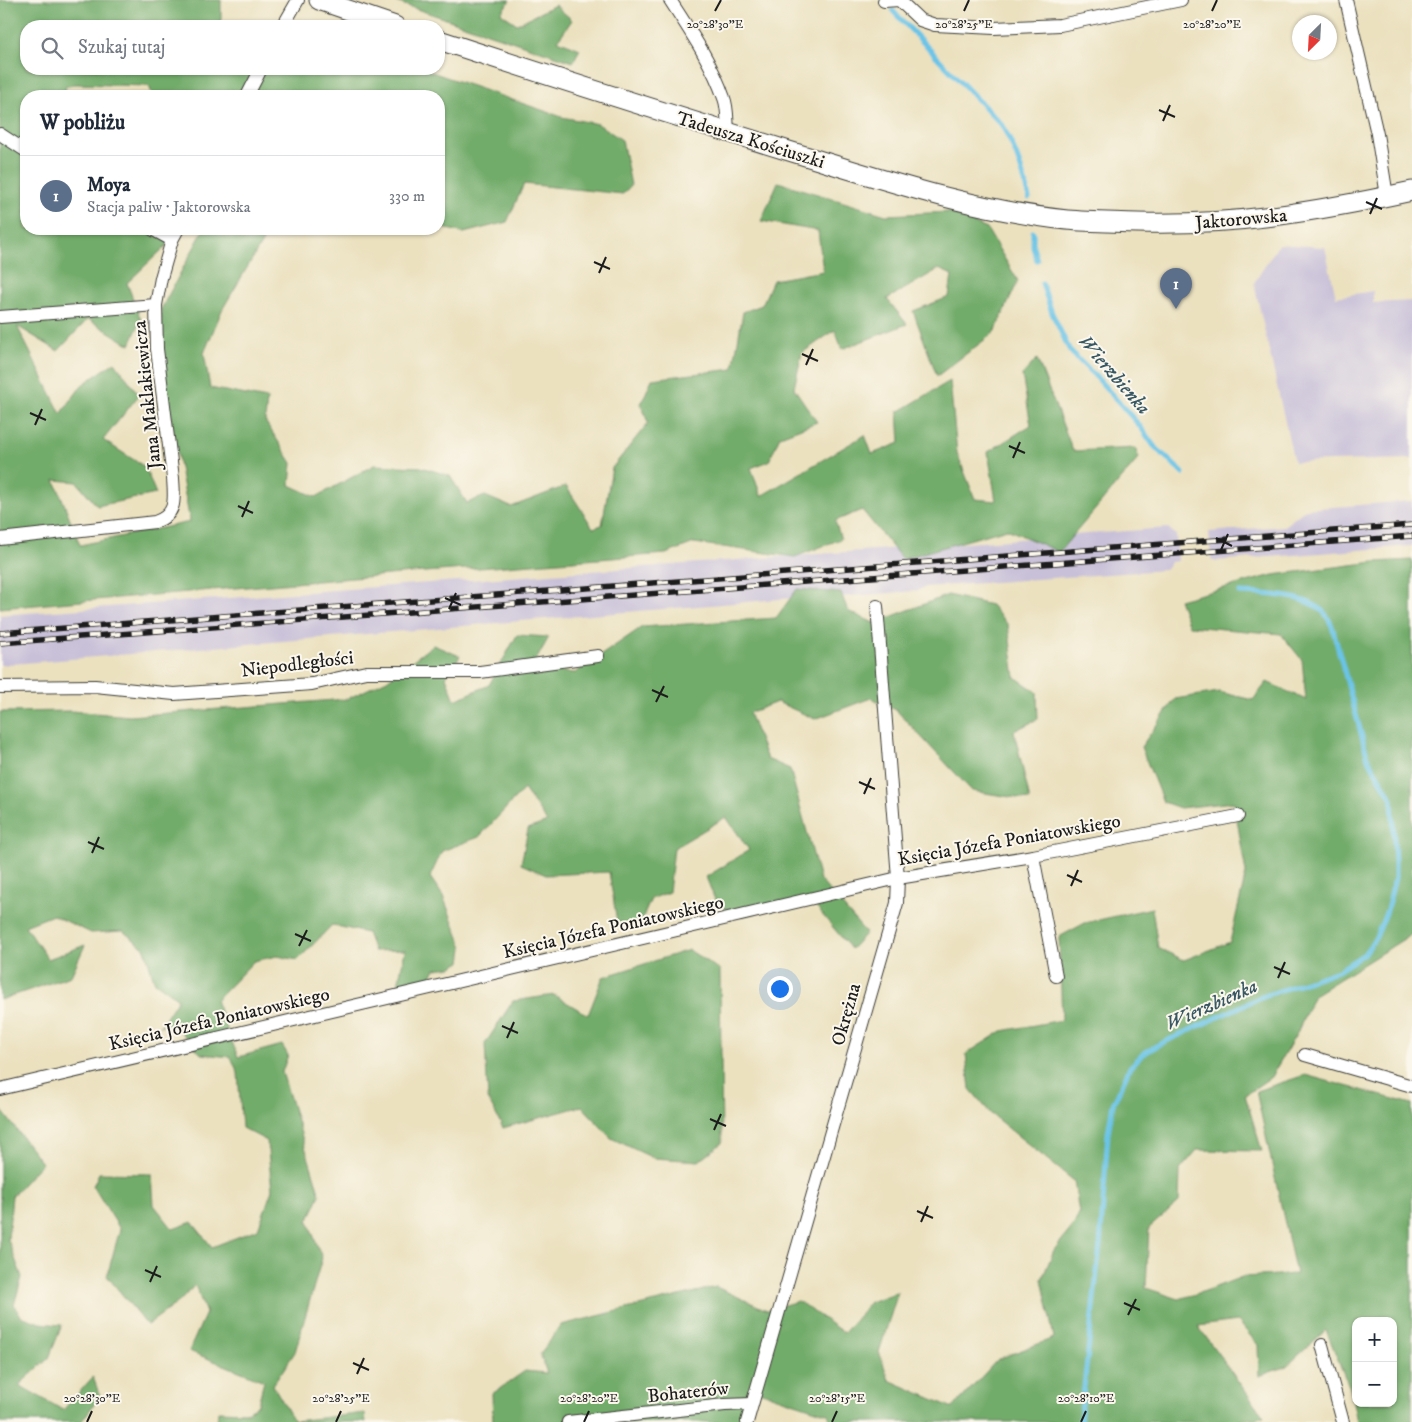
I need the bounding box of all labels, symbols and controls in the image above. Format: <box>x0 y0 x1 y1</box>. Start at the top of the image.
north arrow <box>1292 15 1337 60</box>
text: 20°28'30"E <box>687 17 744 32</box>
text: 20°28'25"E <box>935 17 993 32</box>
text: 20°28'20"E <box>1183 17 1241 32</box>
search box <box>20 20 445 75</box>
icon: search <box>38 34 66 62</box>
text: Szukaj tutaj <box>78 36 165 59</box>
street label: Tadeusza Kościuszki <box>674 107 828 174</box>
text: W pobliżu <box>40 110 125 136</box>
text: Moya <box>87 174 130 197</box>
text: 1 <box>53 186 59 206</box>
text: 330 m <box>389 186 425 206</box>
text: Stacja paliw · Jaktorowska <box>87 197 251 217</box>
street label: Jaktorowska <box>1192 204 1288 235</box>
pin: 1 <box>1160 268 1192 309</box>
street label: Jana Maklakiewicza <box>128 319 167 472</box>
water label: Wierzbienka <box>1072 330 1156 420</box>
street label: Niepodległości <box>240 646 355 683</box>
street label: Księcia Józefa Poniatowskiego <box>896 810 1122 871</box>
street label: Księcia Józefa Poniatowskiego <box>501 891 726 964</box>
water label: Wierzbienka <box>1162 974 1262 1037</box>
your location <box>767 976 793 1002</box>
street label: Okrężna <box>827 981 866 1048</box>
street label: Księcia Józefa Poniatowskiego <box>107 983 332 1056</box>
map controls <box>1352 1317 1397 1407</box>
button: + <box>1352 1317 1397 1362</box>
button: − <box>1352 1362 1397 1407</box>
street label: Bohaterów <box>646 1377 730 1408</box>
text: 20°28'30"E <box>64 1391 121 1406</box>
text: 20°28'25"E <box>312 1391 370 1406</box>
text: 20°28'20"E <box>560 1391 618 1406</box>
text: 20°28'15"E <box>809 1391 865 1406</box>
text: 20°28'10"E <box>1058 1391 1115 1406</box>

